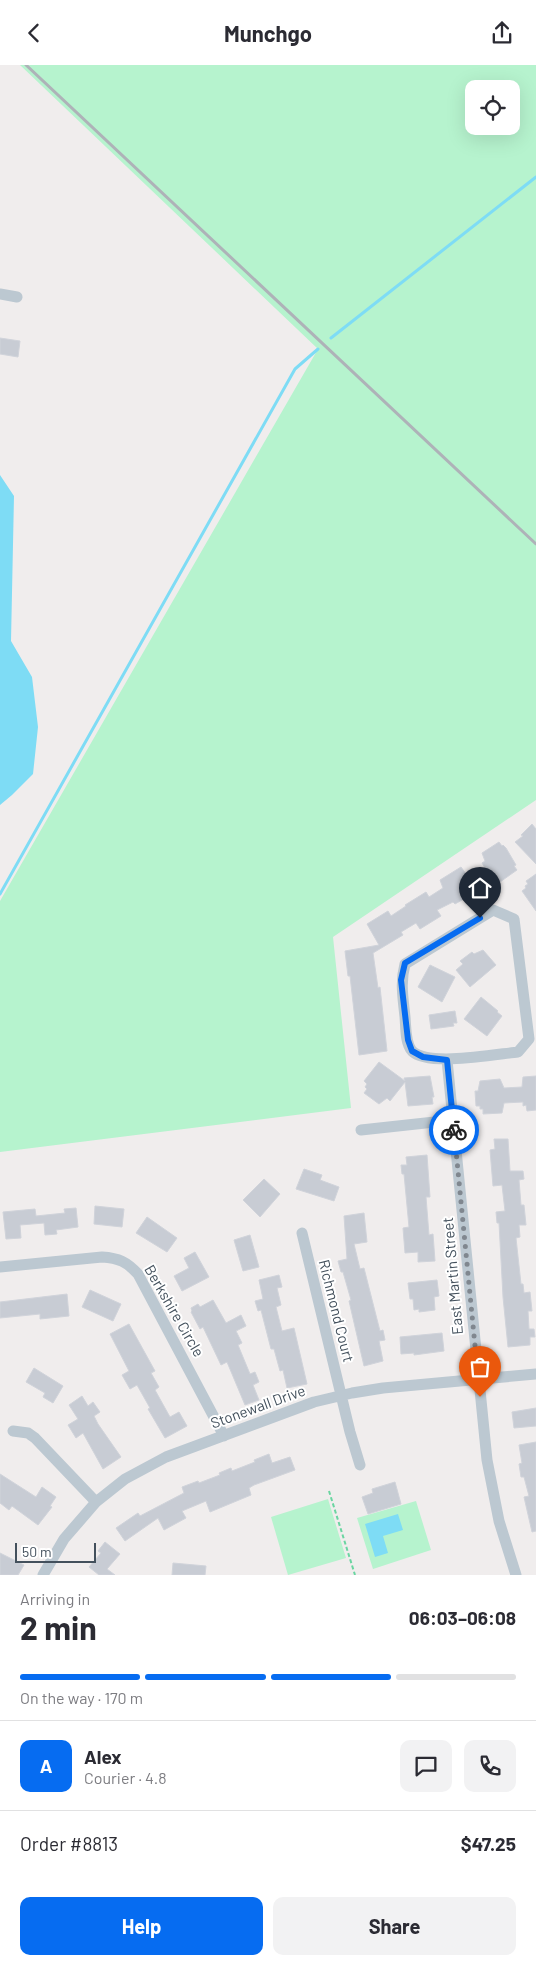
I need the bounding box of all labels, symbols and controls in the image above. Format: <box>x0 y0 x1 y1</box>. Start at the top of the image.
icon: back <box>20 19 48 47</box>
icon: share <box>488 19 516 47</box>
text: Munchgo <box>224 20 312 46</box>
map controls <box>465 80 520 135</box>
button: locate <box>465 80 520 135</box>
pin <box>459 867 501 918</box>
icon: home <box>466 874 494 902</box>
courier <box>429 1105 479 1155</box>
icon: bike <box>440 1116 468 1144</box>
street label: East Martin Street <box>438 1217 466 1336</box>
street label: Richmond Court <box>316 1258 358 1364</box>
street label: Berkshire Circle <box>141 1261 209 1360</box>
pin <box>459 1346 501 1397</box>
icon: bag <box>466 1353 494 1381</box>
street label: Stonewall Drive <box>208 1381 308 1432</box>
scale bar <box>15 1540 96 1563</box>
text: 50 m <box>22 1543 51 1560</box>
text: Arriving in <box>20 1589 90 1608</box>
text: 06:03–06:08 <box>409 1606 516 1629</box>
text: 2 min <box>20 1608 97 1646</box>
text: On the way · 170 m <box>20 1688 143 1707</box>
button: chat <box>400 1740 452 1792</box>
button: phone <box>464 1740 516 1792</box>
text: Alex <box>84 1745 122 1768</box>
text: A <box>40 1754 52 1777</box>
text: Courier · 4.8 <box>84 1768 167 1787</box>
text: Order #8813 <box>20 1832 118 1855</box>
text: $47.25 <box>461 1832 516 1855</box>
button: Help <box>20 1897 263 1955</box>
button: Share <box>273 1897 516 1955</box>

